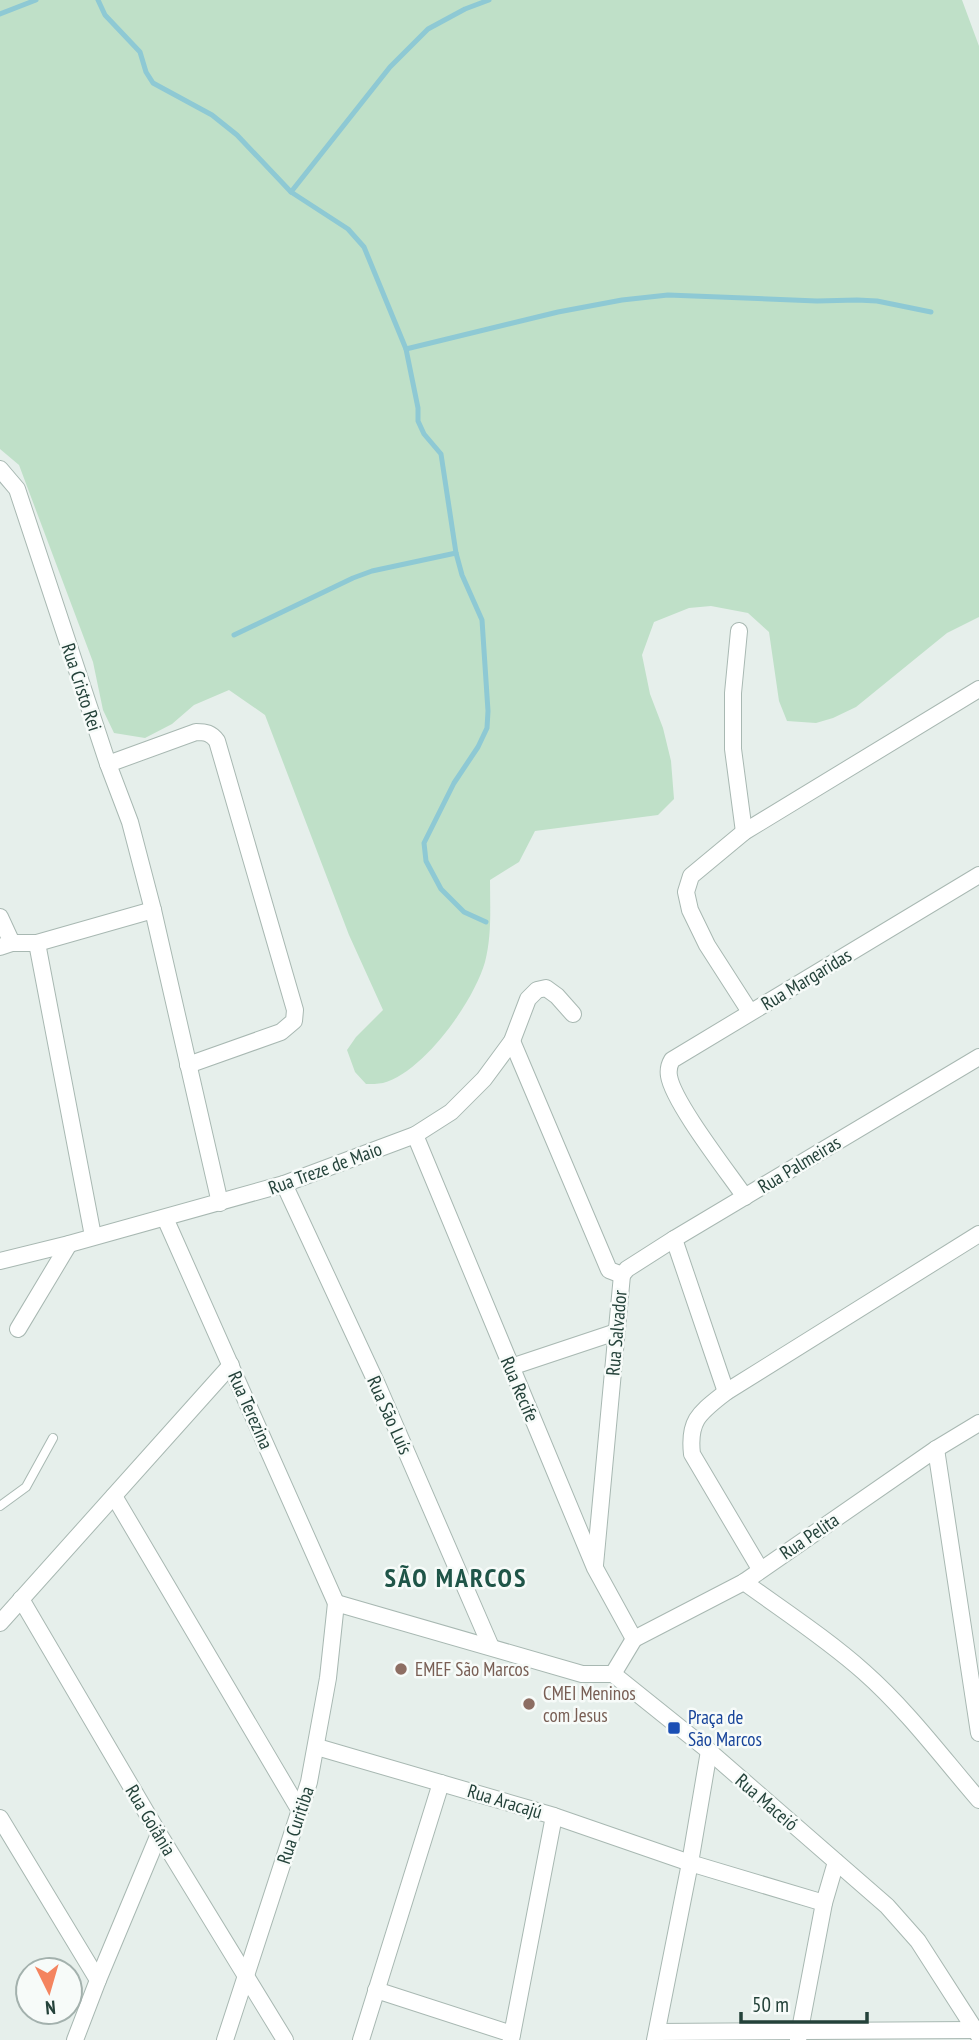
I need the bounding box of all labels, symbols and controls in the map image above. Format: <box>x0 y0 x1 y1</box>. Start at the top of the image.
street label: Rua Cristo Rei <box>57 640 107 734</box>
street label: Rua Margaridas <box>756 943 856 1015</box>
street label: Rua Palmeiras <box>753 1130 845 1198</box>
street label: Rua Treze de Maio <box>265 1136 385 1200</box>
street label: Rua Salvador <box>600 1288 632 1377</box>
street label: Rua Recife <box>496 1353 544 1425</box>
street label: Rua Terezina <box>223 1367 279 1453</box>
street label: Rua São Luís <box>362 1372 418 1458</box>
street label: Rua Pelita <box>775 1508 843 1564</box>
district label: SÃO MARCOS <box>385 1561 527 1594</box>
place label: EMEF São Marcos <box>415 1657 529 1681</box>
marker: EMEF São Marcos <box>393 1661 409 1677</box>
place label: CMEI Meninos com Jesus <box>543 1681 636 1727</box>
marker: CMEI Meninos com Jesus <box>521 1696 537 1712</box>
place label: Praça de São Marcos <box>688 1705 762 1751</box>
marker: Praça de São Marcos <box>666 1720 682 1736</box>
street label: Rua Maceió <box>731 1768 803 1836</box>
street label: Rua Aracajú <box>465 1778 545 1824</box>
street label: Rua Goiânia <box>121 1780 181 1860</box>
street label: Rua Curitiba <box>271 1783 319 1867</box>
north arrow <box>14 1956 84 2026</box>
scale bar <box>741 1980 867 2024</box>
text: 50 m <box>752 1991 789 2018</box>
text: N <box>44 1996 57 2020</box>

